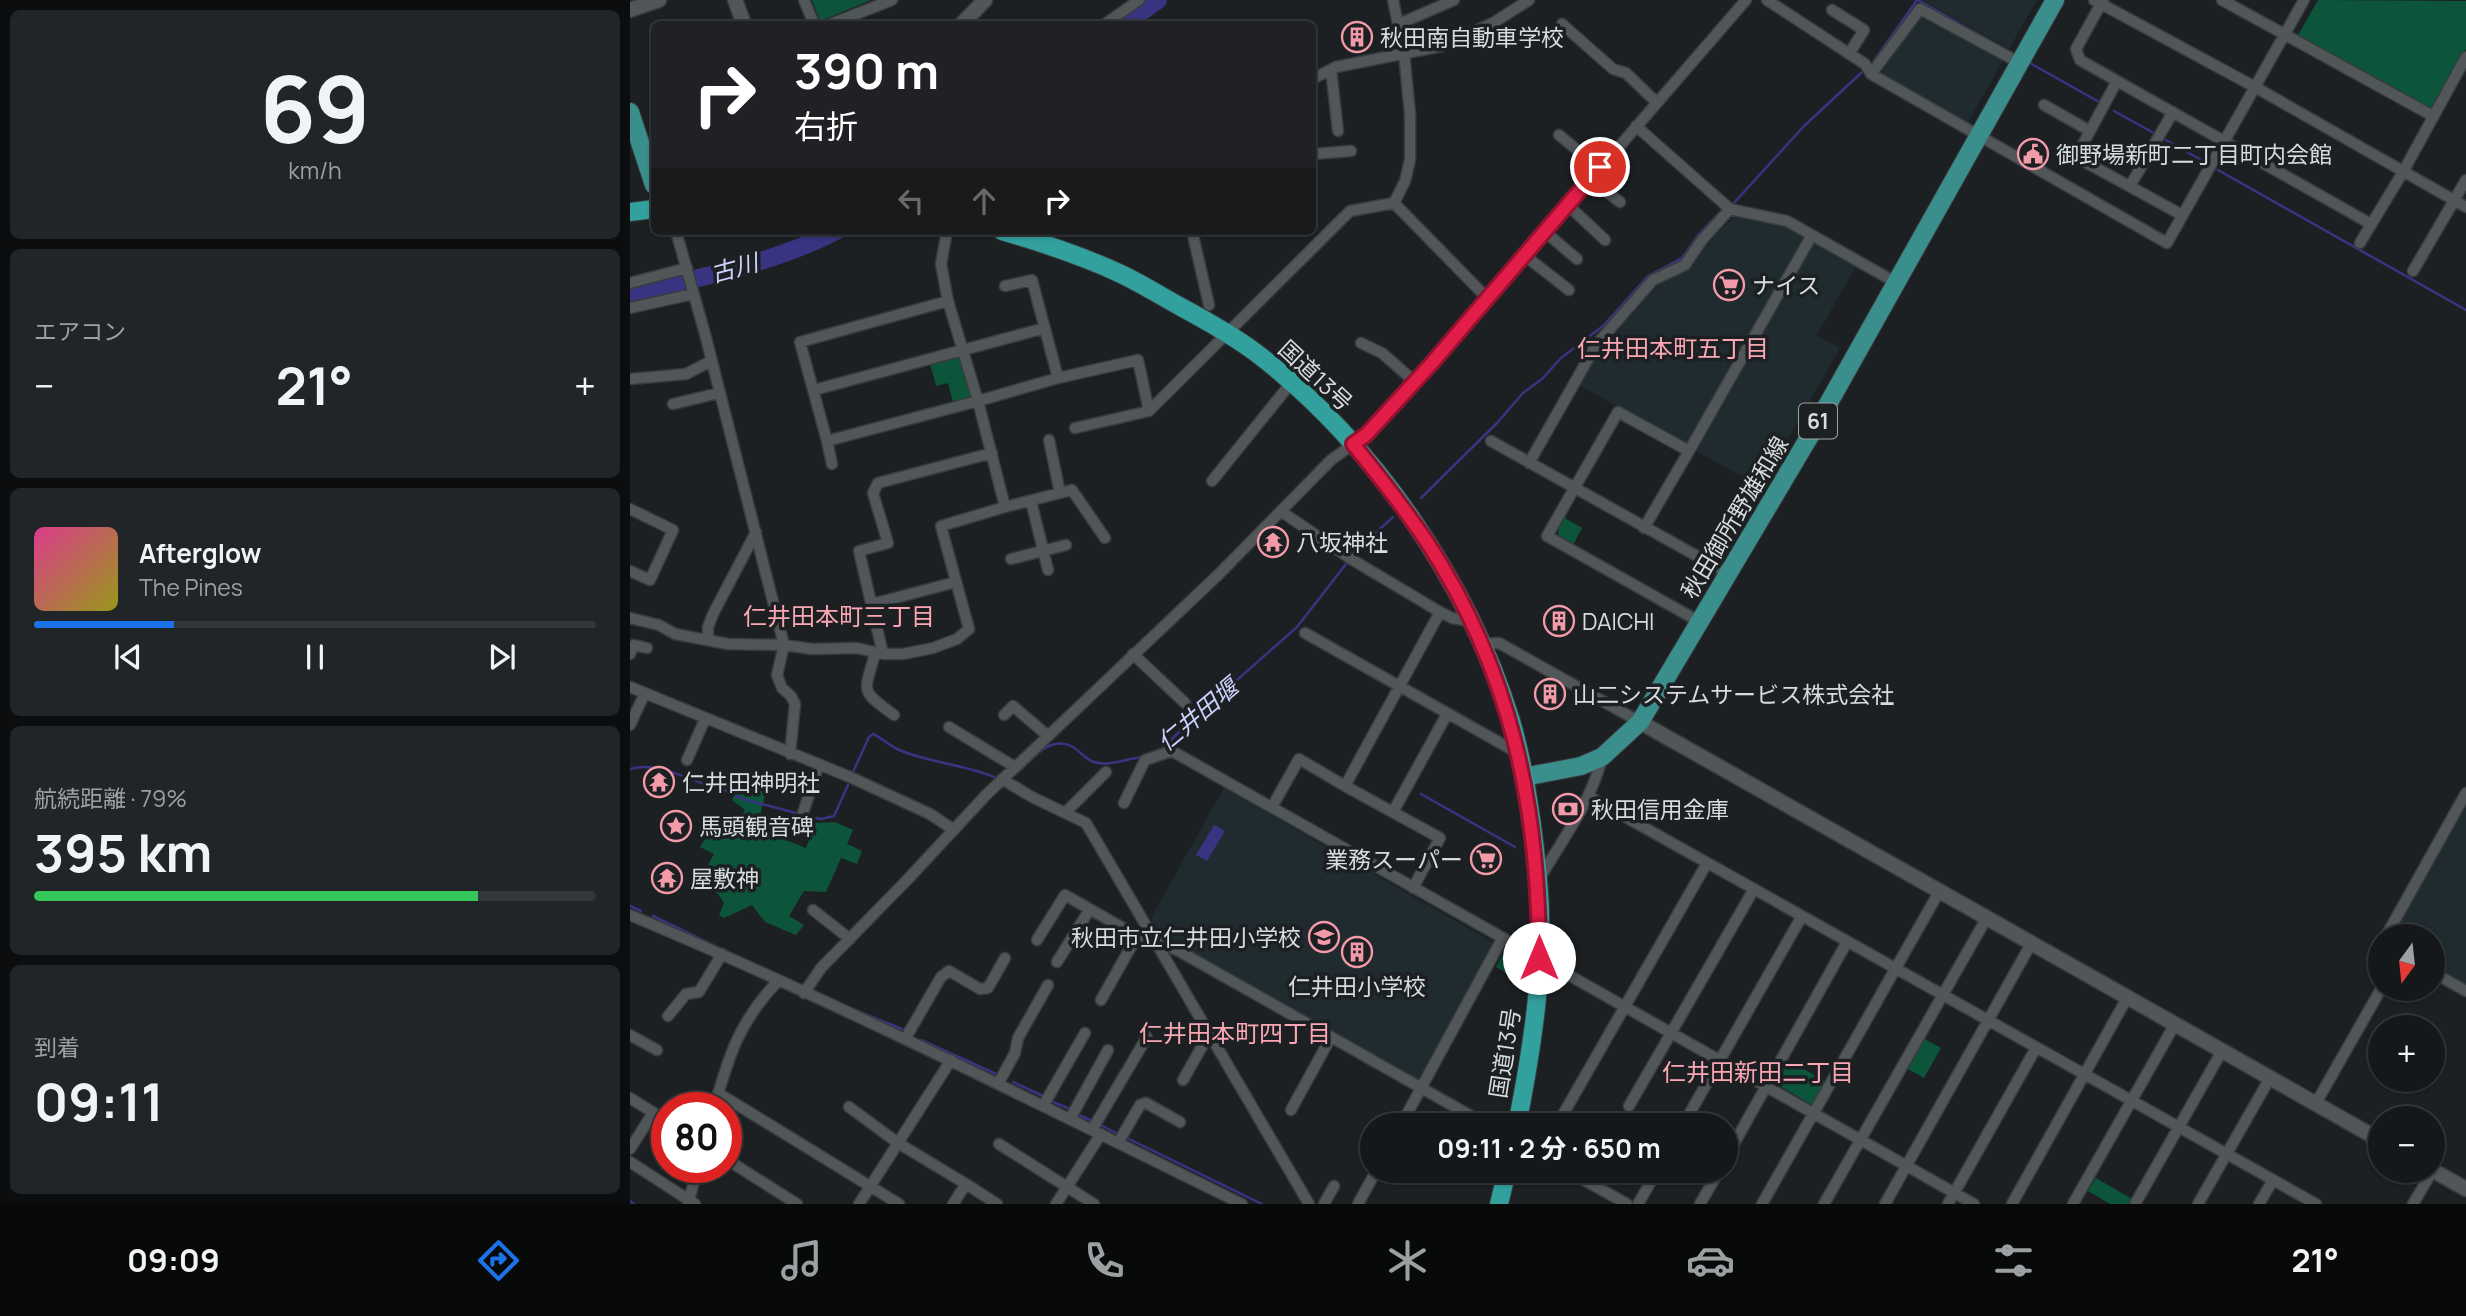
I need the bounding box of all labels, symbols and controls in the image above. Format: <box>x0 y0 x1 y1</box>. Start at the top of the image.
building icon: 秋田南自動車学校 <box>1340 20 1374 54</box>
place label: 秋田南自動車学校 <box>1380 21 1564 53</box>
text: 390 m <box>794 37 939 104</box>
text: 69 <box>260 46 370 170</box>
icon: right <box>679 49 770 140</box>
text: 右折 <box>794 104 858 148</box>
pin <box>1570 137 1630 197</box>
public building icon: 御野場新町二丁目町内会館 <box>2016 137 2050 171</box>
place label: 御野場新町二丁目町内会館 <box>2056 138 2332 170</box>
icon: arrive <box>1581 148 1619 186</box>
text: km/h <box>288 154 342 186</box>
icon: left <box>892 182 930 220</box>
icon: ahead <box>965 182 1003 220</box>
icon: right <box>1038 182 1076 220</box>
water label: 古川 <box>707 244 764 289</box>
supermarket icon: ナイス <box>1712 268 1746 302</box>
place label: ナイス <box>1752 269 1820 301</box>
text: エアコン <box>34 315 126 347</box>
district label: 仁井田本町五丁目 <box>1577 331 1769 364</box>
street label: 国道13号 <box>1272 332 1360 418</box>
text: 21° <box>276 350 353 421</box>
text: − <box>34 359 55 411</box>
text: + <box>574 359 596 411</box>
road number: 61 <box>1799 404 1837 438</box>
street label: 秋田御所野雄和線 <box>1673 430 1795 604</box>
temple icon: 八坂神社 <box>1256 525 1290 559</box>
place label: 八坂神社 <box>1296 526 1388 558</box>
text: Afterglow <box>139 535 261 571</box>
text: The Pines <box>139 571 243 603</box>
district label: 仁井田本町三丁目 <box>743 599 935 632</box>
building icon: DAICHI <box>1542 604 1576 638</box>
place label: DAICHI <box>1582 605 1655 637</box>
icon: previous <box>109 638 147 676</box>
icon: pause <box>296 638 334 676</box>
icon: next <box>483 638 521 676</box>
water label: 仁井田堰 <box>1150 668 1247 757</box>
building icon: 山二システムサービス株式会社 <box>1533 677 1567 711</box>
place label: 山二システムサービス株式会社 <box>1573 678 1894 710</box>
temple icon: 仁井田神明社 <box>642 765 676 799</box>
place label: 仁井田神明社 <box>682 766 820 798</box>
text: 航続距離 · 79% <box>34 782 187 814</box>
bank icon: 秋田信用金庫 <box>1551 792 1585 826</box>
place label: 秋田信用金庫 <box>1591 793 1729 825</box>
place icon: 馬頭観音碑 <box>659 809 693 843</box>
place label: 馬頭観音碑 <box>699 810 814 842</box>
text: 395 km <box>34 817 212 888</box>
supermarket icon: 業務スーパー <box>1469 842 1503 876</box>
place label: 業務スーパー <box>1325 843 1463 875</box>
temple icon: 屋敷神 <box>650 861 684 895</box>
place label: 屋敷神 <box>690 862 759 894</box>
school or university icon: 秋田市立仁井田小学校 <box>1307 920 1341 954</box>
place label: 秋田市立仁井田小学校 <box>1071 921 1301 953</box>
position arrow <box>1502 921 1576 995</box>
north arrow <box>2368 924 2445 1001</box>
map controls <box>2368 924 2445 1183</box>
building icon: 仁井田小学校 <box>1340 935 1374 969</box>
place label: 仁井田小学校 <box>1288 970 1426 1002</box>
street label: 国道13号 <box>1481 1006 1527 1100</box>
button: + <box>2368 1015 2445 1092</box>
district label: 仁井田本町四丁目 <box>1139 1016 1331 1049</box>
text: 到着 <box>34 1031 80 1063</box>
district label: 仁井田新田二丁目 <box>1662 1055 1854 1088</box>
text: 09:11 <box>34 1066 164 1137</box>
speed limit sign: 80 <box>651 1092 742 1183</box>
button: − <box>2368 1106 2445 1183</box>
text: 09:11 · 2 分 · 650 m <box>1437 1130 1661 1166</box>
icon: directions <box>474 1236 523 1285</box>
icon: music <box>777 1236 826 1285</box>
icon: phone <box>1080 1236 1129 1285</box>
icon: climate <box>1383 1236 1432 1285</box>
icon: car <box>1686 1236 1735 1285</box>
icon: filters <box>1989 1236 2038 1285</box>
text: 09:09 <box>127 1238 220 1282</box>
text: 21° <box>2292 1238 2339 1282</box>

